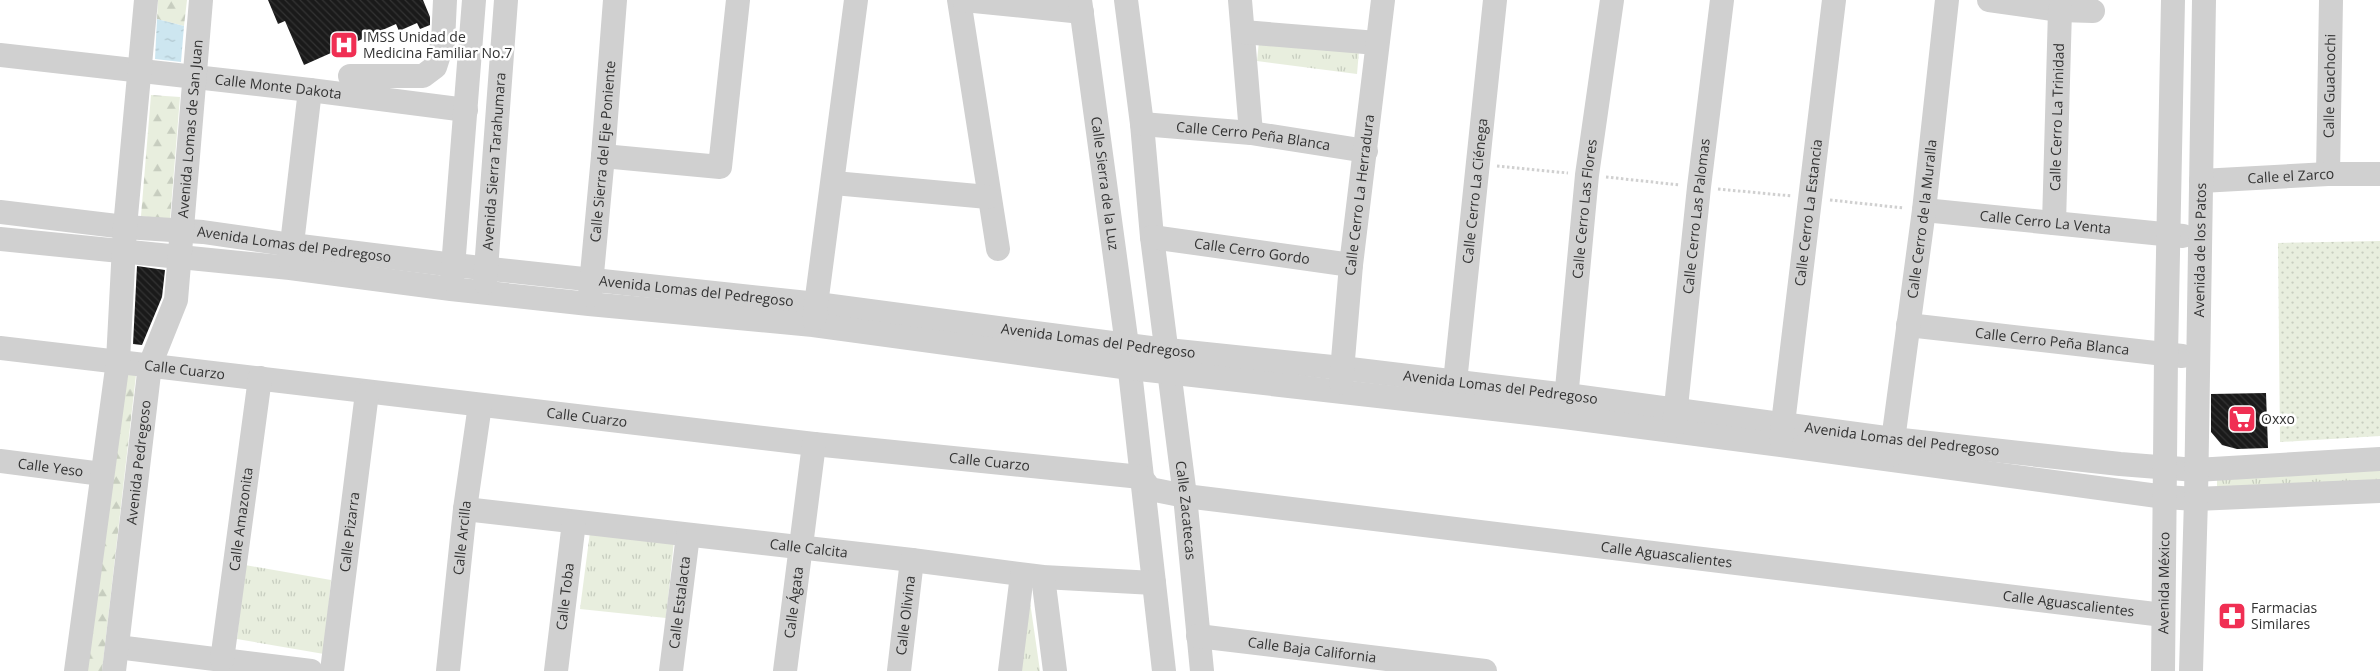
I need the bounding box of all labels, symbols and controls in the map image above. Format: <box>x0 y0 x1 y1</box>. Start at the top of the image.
place label: IMSS Unidad de Medicina Familiar No.7 <box>363 27 512 62</box>
hospital icon: IMSS Unidad de Medicina Familiar No.7 <box>329 30 359 60</box>
street label: Calle Guachochi <box>2319 34 2339 138</box>
street label: Avenida Lomas de San Juan <box>173 39 207 219</box>
street label: Calle Cerro La Trinidad <box>2045 43 2068 191</box>
street label: Calle Sierra del Eje Poniente <box>585 60 619 243</box>
street label: Calle Monte Dakota <box>214 69 343 103</box>
street label: Avenida Sierra Tarahumara <box>477 72 510 251</box>
street label: Calle Cerro La Herradura <box>1340 113 1378 276</box>
street label: Calle Sierra de la Luz <box>1087 115 1124 252</box>
street label: Calle Cerro Peña Blanca <box>1176 117 1332 154</box>
street label: Calle Cerro La Ciénega <box>1457 117 1492 265</box>
street label: Calle Cerro Las Flores <box>1567 137 1601 280</box>
street label: Calle Cerro Las Palomas <box>1678 137 1714 295</box>
street label: Calle Cerro La Estancia <box>1790 138 1826 287</box>
street label: Calle Cerro de la Muralla <box>1902 138 1941 300</box>
street label: Calle el Zarco <box>2247 164 2334 187</box>
street label: Avenida de los Patos <box>2189 182 2210 318</box>
street label: Calle Cerro La Venta <box>1979 206 2112 238</box>
street label: Avenida Lomas del Pedregoso <box>196 222 392 266</box>
street label: Calle Cerro Gordo <box>1193 233 1311 268</box>
street label: Avenida Lomas del Pedregoso <box>598 271 795 310</box>
street label: Avenida Lomas del Pedregoso <box>1000 318 1197 362</box>
street label: Calle Cerro Peña Blanca <box>1974 323 2130 359</box>
street label: Calle Cuarzo <box>143 355 226 383</box>
street label: Avenida Lomas del Pedregoso <box>1402 365 1599 408</box>
street label: Avenida Pedregoso <box>121 399 155 526</box>
street label: Calle Cuarzo <box>546 403 628 431</box>
supermarket icon: Oxxo <box>2227 404 2257 434</box>
place label: Oxxo <box>2261 409 2295 428</box>
street label: Avenida Lomas del Pedregoso <box>1804 417 2001 460</box>
street label: Calle Cuarzo <box>948 448 1031 475</box>
street label: Calle Yeso <box>17 453 85 481</box>
street label: Calle Zacatecas <box>1172 460 1201 561</box>
street label: Calle Amazonita <box>224 466 257 572</box>
street label: Calle Pizarra <box>335 491 363 573</box>
street label: Calle Arcilla <box>448 499 475 576</box>
street label: Avenida México <box>2153 532 2173 634</box>
street label: Calle Calcita <box>769 534 849 562</box>
street label: Calle Aguascalientes <box>1600 537 1734 572</box>
street label: Calle Estalacta <box>664 555 694 650</box>
street label: Calle Toba <box>551 562 578 631</box>
street label: Calle Ágata <box>779 565 807 640</box>
street label: Calle Olivina <box>891 574 919 656</box>
street label: Calle Aguascalientes <box>2002 586 2136 620</box>
place label: Farmacias Similares <box>2251 598 2317 633</box>
pharmacy icon: Farmacias Similares <box>2217 601 2247 631</box>
street label: Calle Baja California <box>1247 632 1378 667</box>

